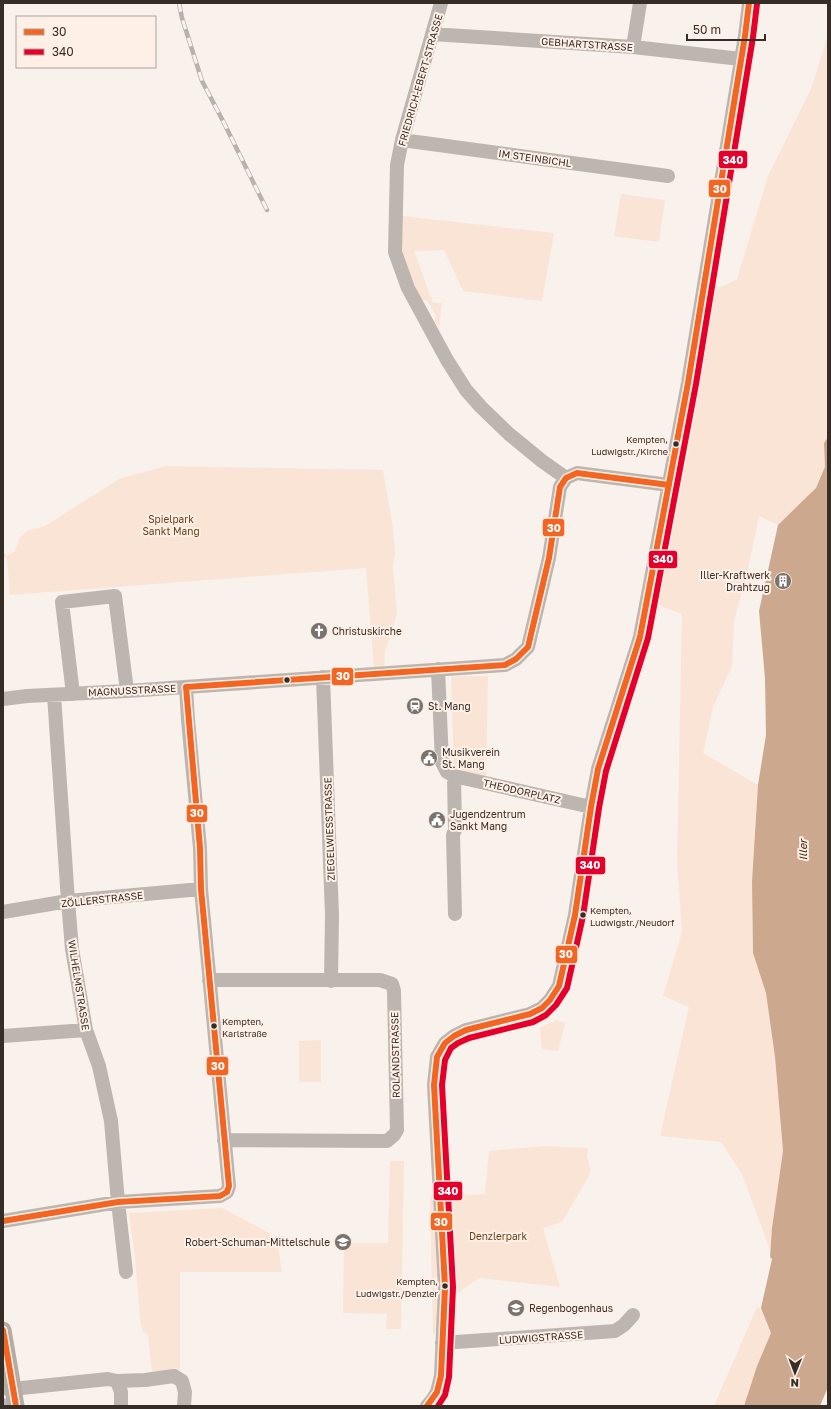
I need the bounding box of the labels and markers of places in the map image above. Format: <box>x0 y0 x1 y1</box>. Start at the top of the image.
place label: Kempten, Ludwigstr./Kirche <box>591 434 668 457</box>
marker: Kempten, Ludwigstr./Kirche <box>671 439 681 449</box>
place label: Iller-Kraftwerk Drahtzug <box>700 569 770 593</box>
building icon: Iller-Kraftwerk Drahtzug <box>773 571 793 591</box>
church icon: Christuskirche <box>309 621 329 641</box>
place label: Christuskirche <box>332 625 402 637</box>
unlabelled marker <box>282 675 292 685</box>
station icon: St. Mang <box>405 696 425 716</box>
place label: St. Mang <box>428 700 471 712</box>
place label: Musikverein St. Mang <box>442 746 500 770</box>
public building icon: Musikverein St. Mang <box>419 748 439 768</box>
place label: Jugendzentrum Sankt Mang <box>450 808 526 832</box>
public building icon: Jugendzentrum Sankt Mang <box>427 810 447 830</box>
place label: Kempten, Ludwigstr./Neudorf <box>590 905 675 928</box>
marker: Kempten, Ludwigstr./Neudorf <box>578 910 588 920</box>
place label: Kempten, Karlstraße <box>222 1016 267 1039</box>
marker: Kempten, Karlstraße <box>209 1021 219 1031</box>
school or university icon: Robert-Schuman-Mittelschule <box>333 1232 353 1252</box>
place label: Robert-Schuman-Mittelschule <box>185 1236 330 1248</box>
place label: Kempten, Ludwigstr./Denzler <box>356 1276 438 1299</box>
marker: Kempten, Ludwigstr./Denzler <box>440 1281 450 1291</box>
school or university icon: Regenbogenhaus <box>506 1298 526 1318</box>
place label: Regenbogenhaus <box>529 1302 613 1314</box>

